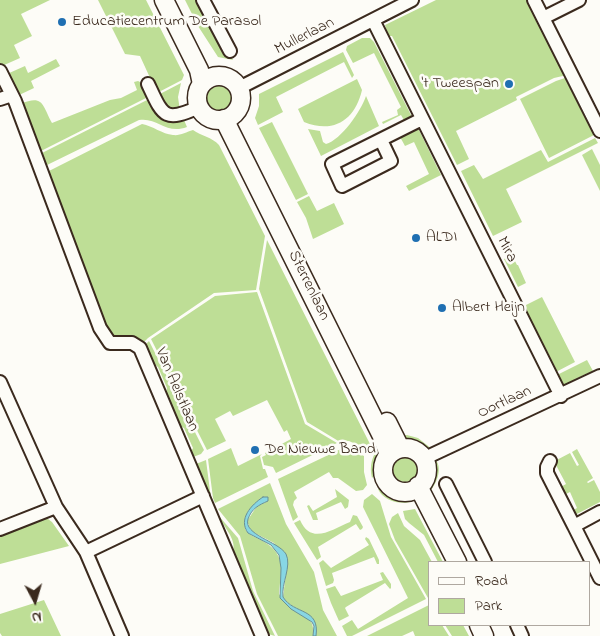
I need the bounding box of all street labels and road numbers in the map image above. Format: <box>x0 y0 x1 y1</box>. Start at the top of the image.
street label: Mullerlaan <box>272 14 338 60</box>
street label: Mira <box>492 234 520 266</box>
street label: Sterrenlaan <box>283 248 333 324</box>
street label: Van Aelstlaan <box>150 345 202 435</box>
street label: Oortlaan <box>475 382 535 424</box>

